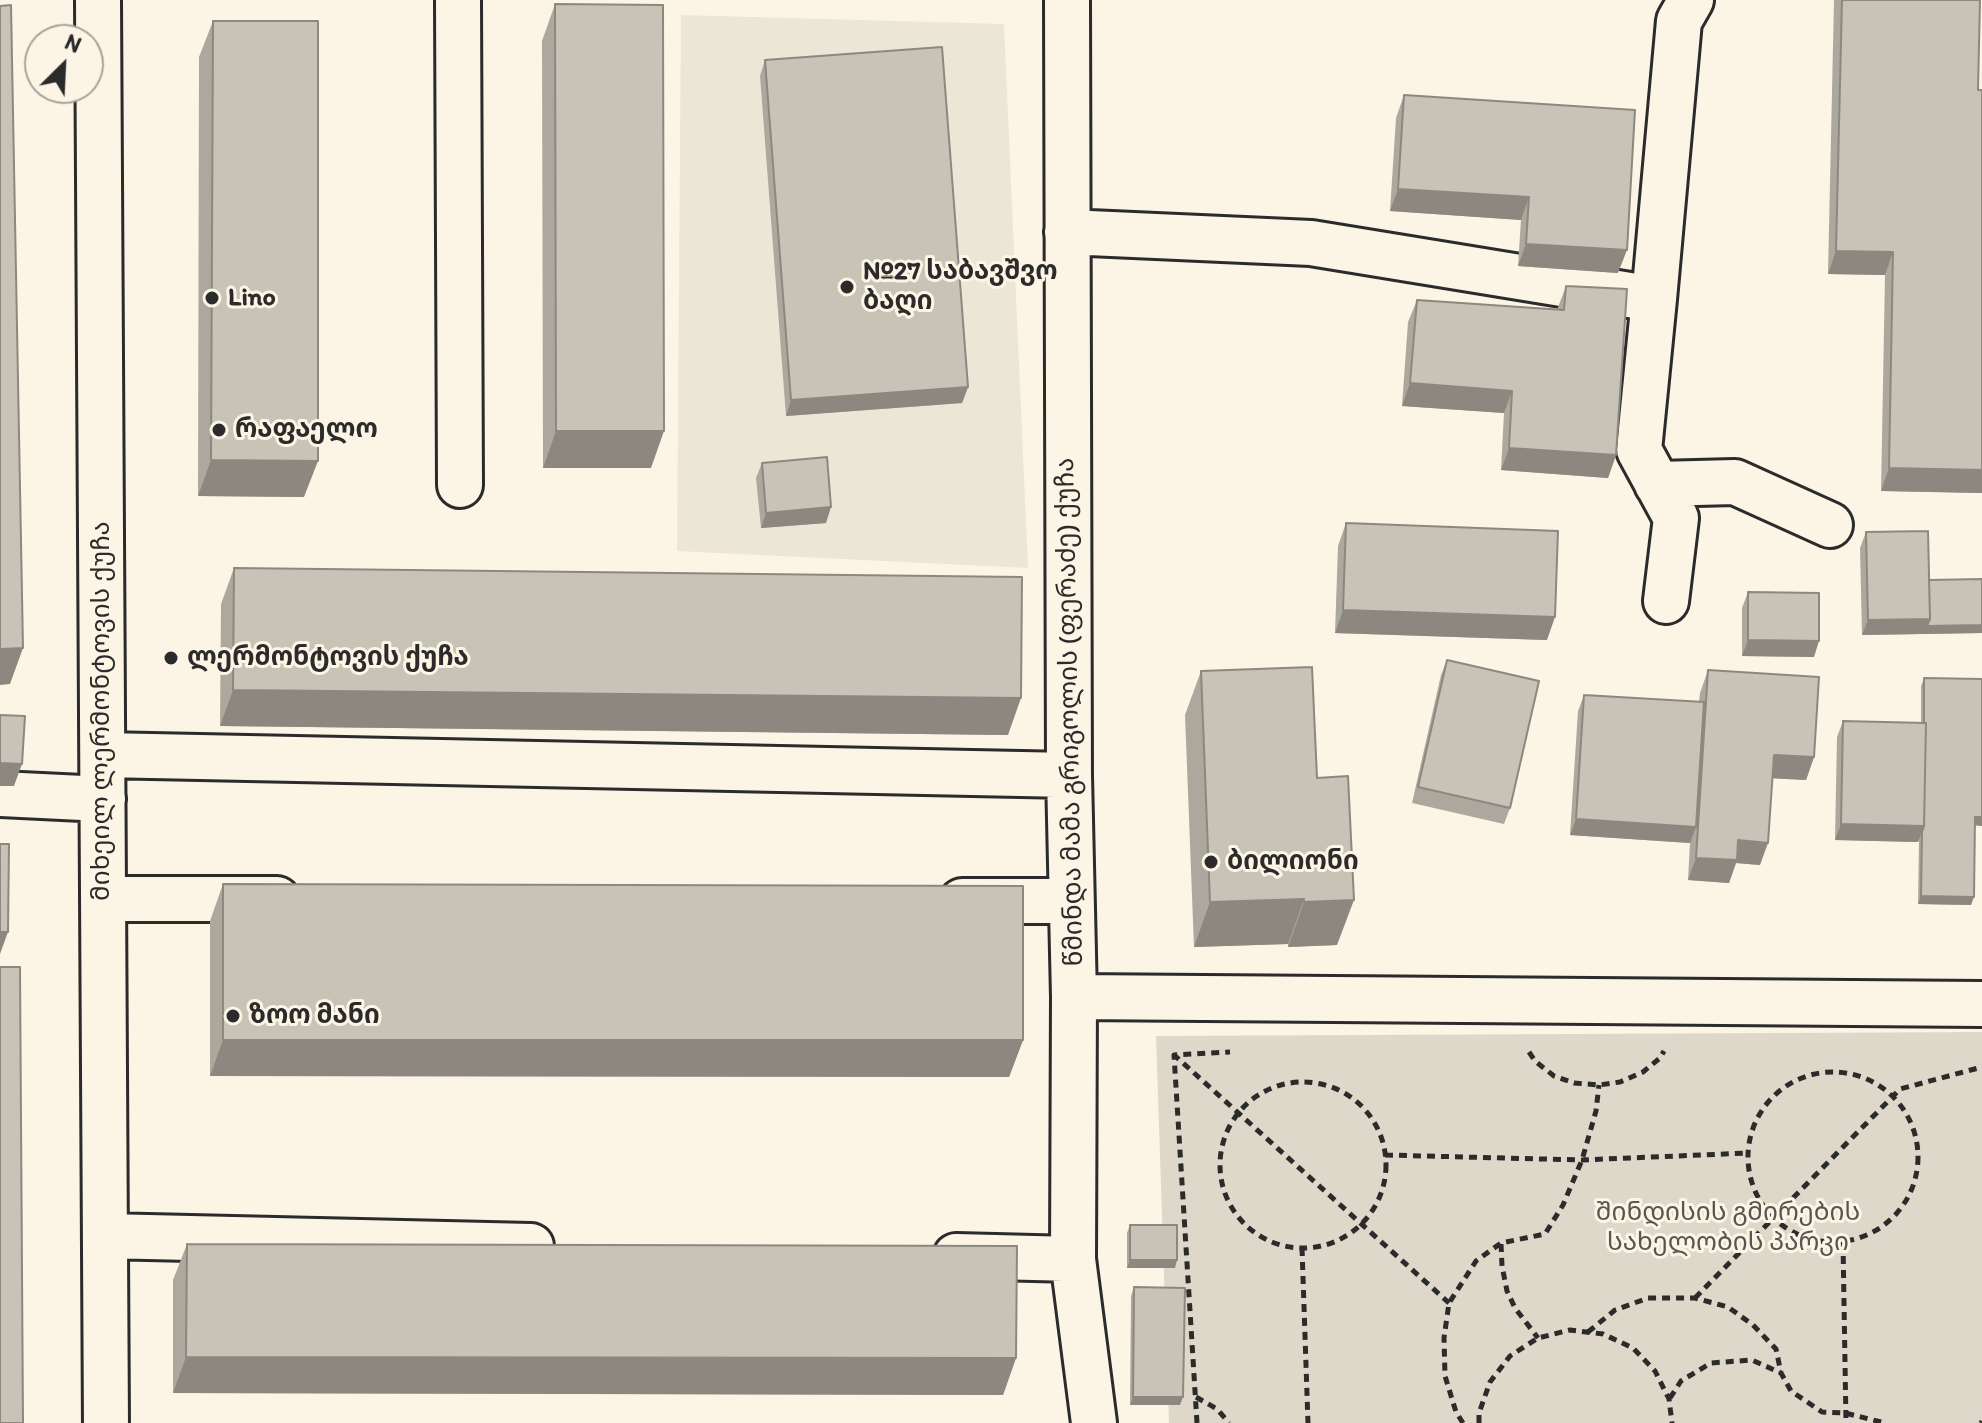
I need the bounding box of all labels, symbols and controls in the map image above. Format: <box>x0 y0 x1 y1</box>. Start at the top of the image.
north arrow <box>24 24 104 104</box>
text: N <box>61 28 85 59</box>
place label: №27 საბავშვო ბაღი <box>863 256 1058 318</box>
marker: №27 საბავშვო ბაღი <box>838 278 856 296</box>
place label: Lino <box>228 282 276 314</box>
marker: Lino <box>203 289 221 307</box>
place label: რაფაელო <box>235 414 378 446</box>
marker: რაფაელო <box>210 421 228 439</box>
street label: წმინდა მამა გრიგოლის (ფერაძე) ქუჩა <box>1051 457 1091 967</box>
street label: მიხეილ ლერმონტოვის ქუჩა <box>86 521 118 901</box>
place label: ლერმონტოვის ქუჩა <box>187 642 469 674</box>
marker: ლერმონტოვის ქუჩა <box>162 649 180 667</box>
place label: ბილიონი <box>1227 846 1359 878</box>
marker: ბილიონი <box>1202 853 1220 871</box>
place label: ზოო მანი <box>249 1000 380 1032</box>
marker: ზოო მანი <box>224 1007 242 1025</box>
park label: შინდისის გმირების სახელობის პარკი <box>1596 1197 1860 1258</box>

